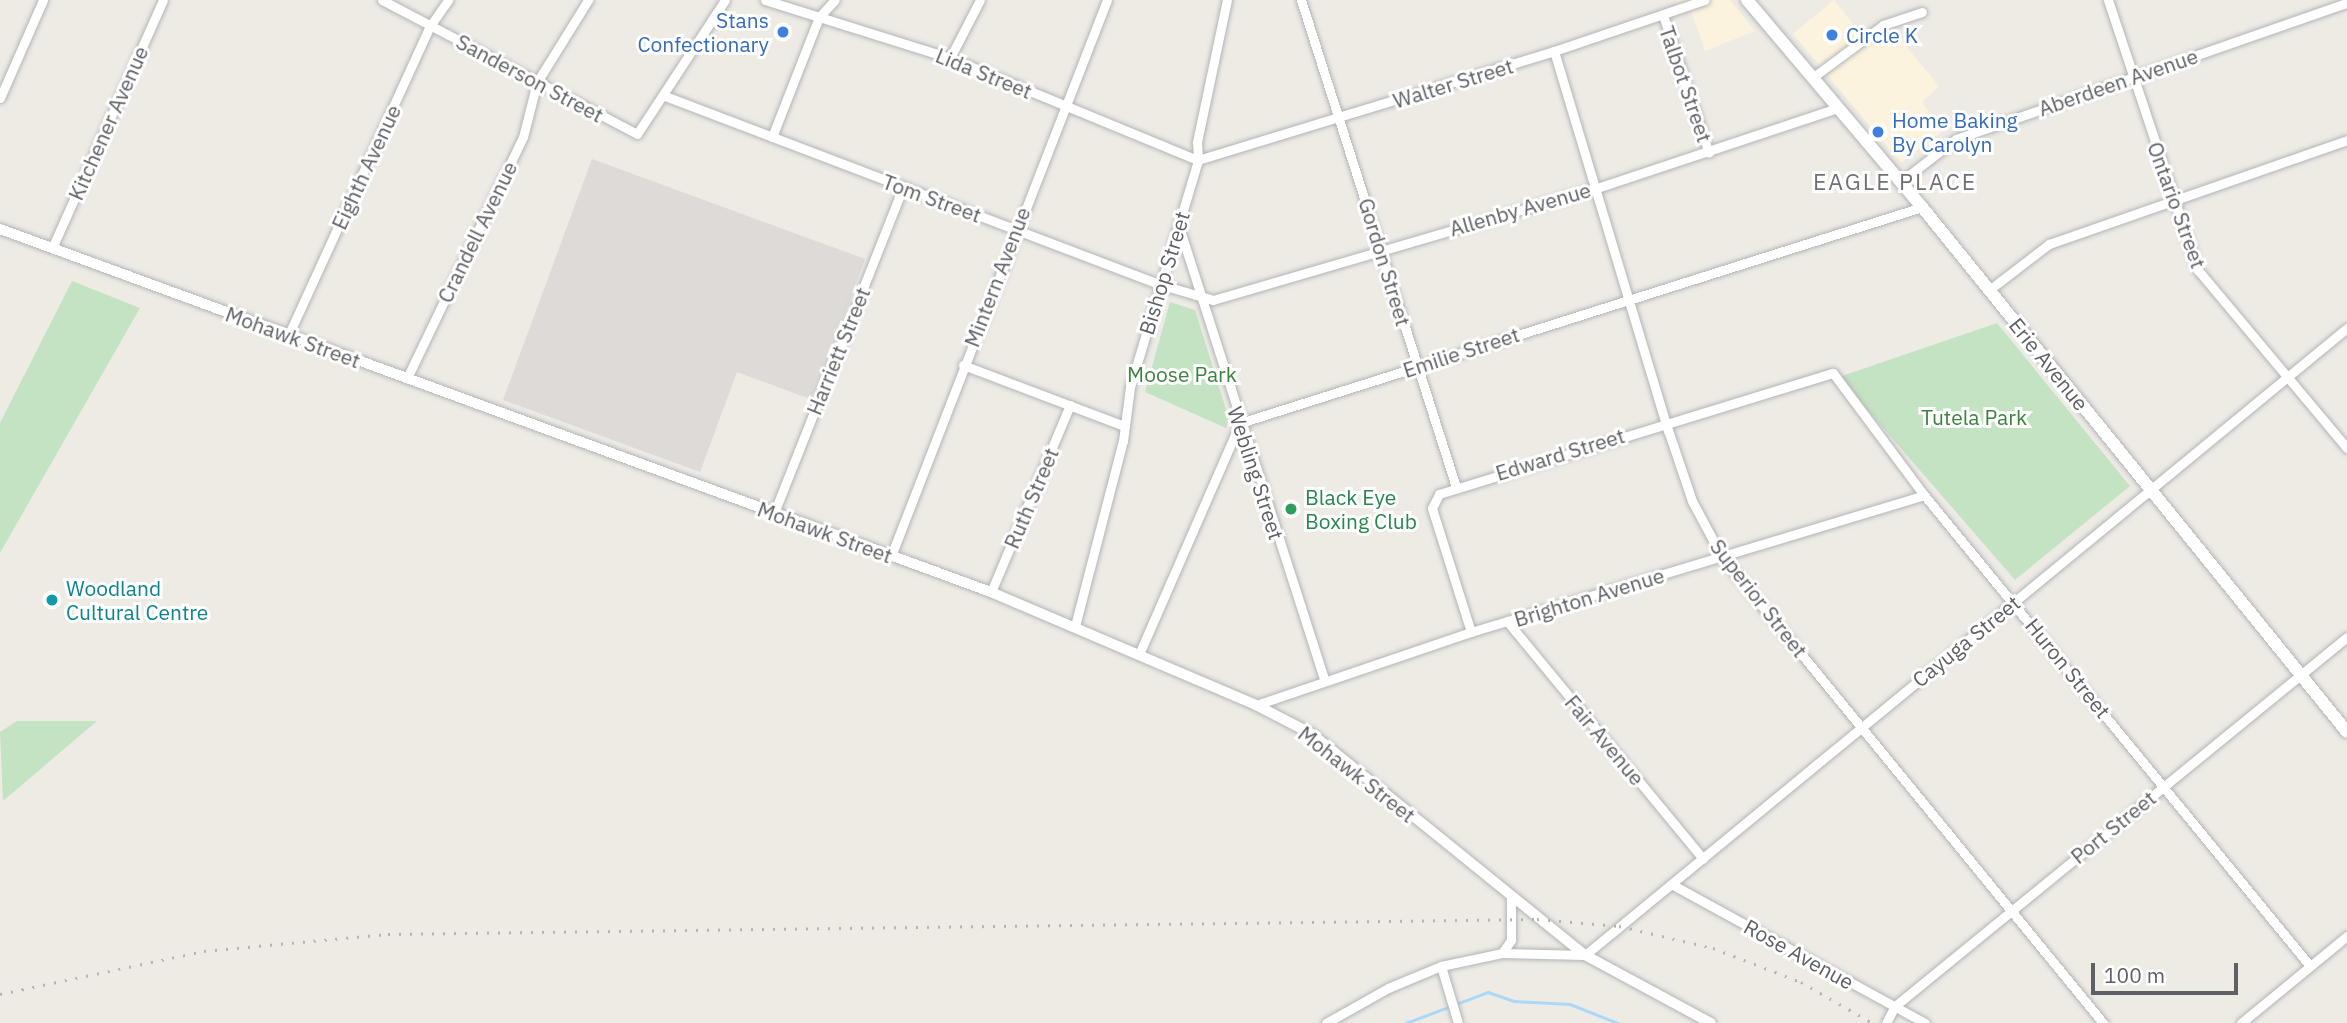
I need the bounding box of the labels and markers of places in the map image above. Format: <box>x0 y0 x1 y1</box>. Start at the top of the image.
place label: Stans Confectionary <box>638 7 769 57</box>
place label: Circle K <box>1846 22 1918 48</box>
marker: Stans Confectionary <box>775 24 791 40</box>
marker: Circle K <box>1824 27 1840 43</box>
place label: Home Baking By Carolyn <box>1892 107 2018 157</box>
marker: Home Baking By Carolyn <box>1870 124 1886 140</box>
place label: Black Eye Boxing Club <box>1305 484 1417 534</box>
marker: Black Eye Boxing Club <box>1283 501 1299 517</box>
place label: Woodland Cultural Centre <box>66 575 208 625</box>
marker: Woodland Cultural Centre <box>44 592 60 608</box>

